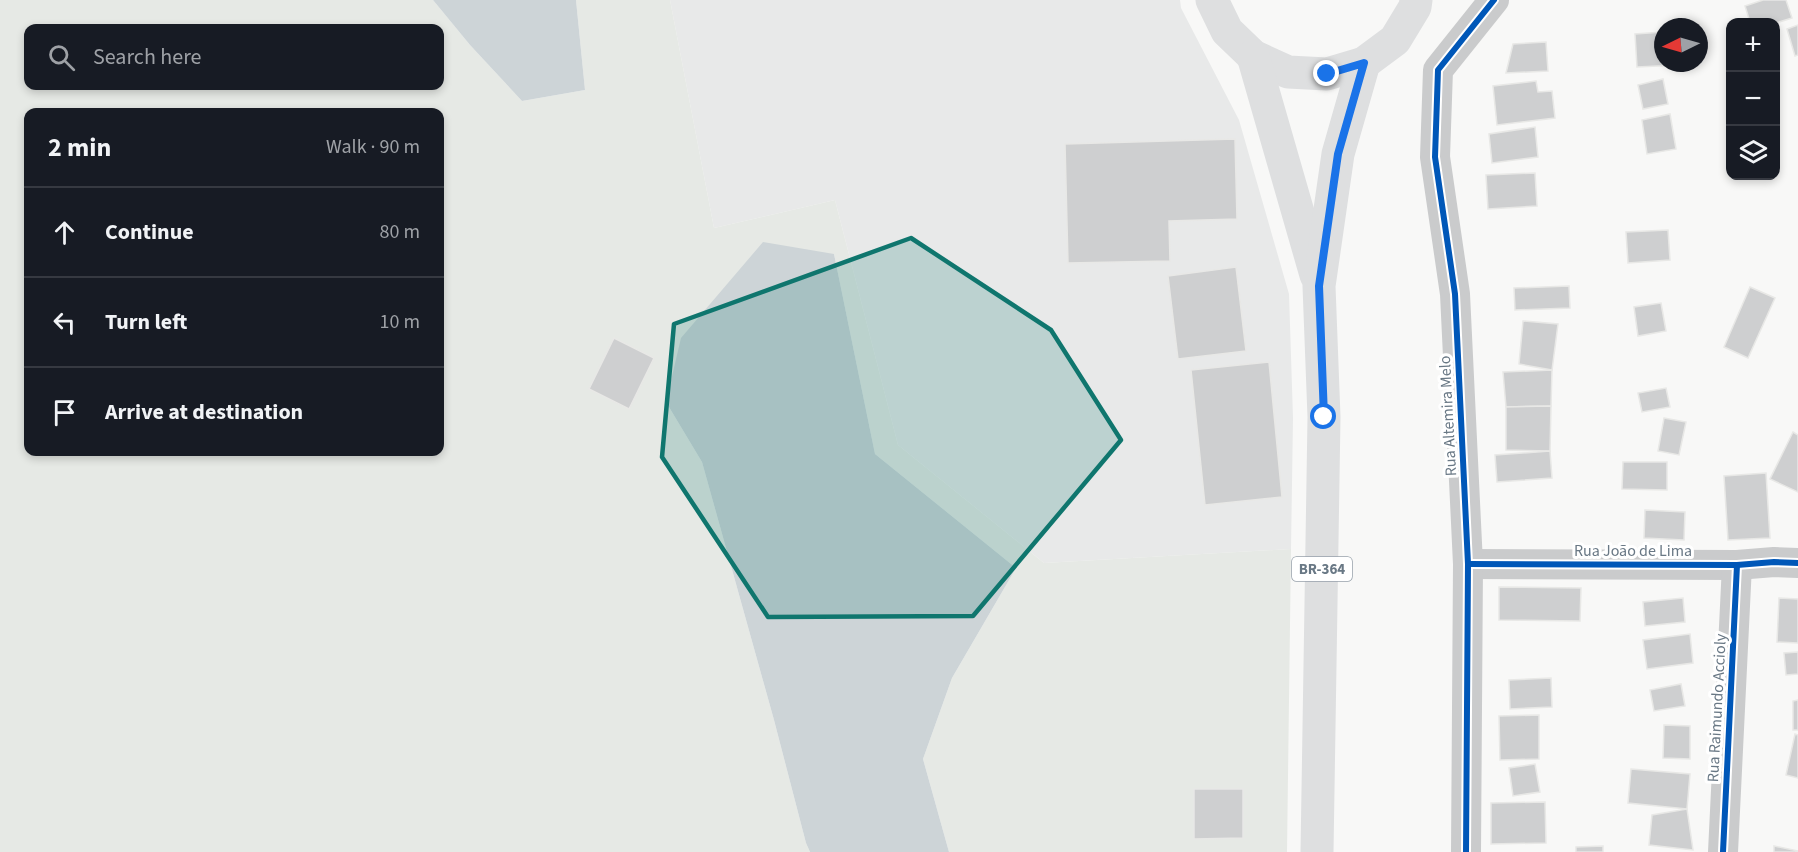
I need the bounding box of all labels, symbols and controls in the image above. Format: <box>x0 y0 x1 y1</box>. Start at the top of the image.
north arrow <box>1654 18 1708 72</box>
map controls <box>1726 18 1780 180</box>
button: + <box>1726 18 1780 72</box>
search box <box>24 24 444 90</box>
icon: search <box>45 41 78 74</box>
text: Search here <box>93 41 201 73</box>
route end <box>1313 60 1339 86</box>
button: − <box>1726 72 1780 126</box>
button: layers <box>1726 126 1780 180</box>
text: 2 min <box>48 129 111 166</box>
text: Walk · 90 m <box>326 133 420 161</box>
icon: ahead <box>48 216 81 249</box>
text: Continue <box>105 216 194 248</box>
text: 80 m <box>380 218 420 246</box>
icon: left <box>48 306 81 339</box>
text: Turn left <box>105 306 187 338</box>
text: 10 m <box>380 308 420 336</box>
street label: Rua Altemira Melo <box>1434 355 1462 477</box>
icon: arrive <box>48 396 81 429</box>
text: Arrive at destination <box>105 396 303 428</box>
route start <box>1310 403 1336 429</box>
street label: Rua João de Lima <box>1574 540 1692 562</box>
road number: BR-364 <box>1292 557 1352 581</box>
street label: Rua Raimundo Accioly <box>1702 633 1732 783</box>

